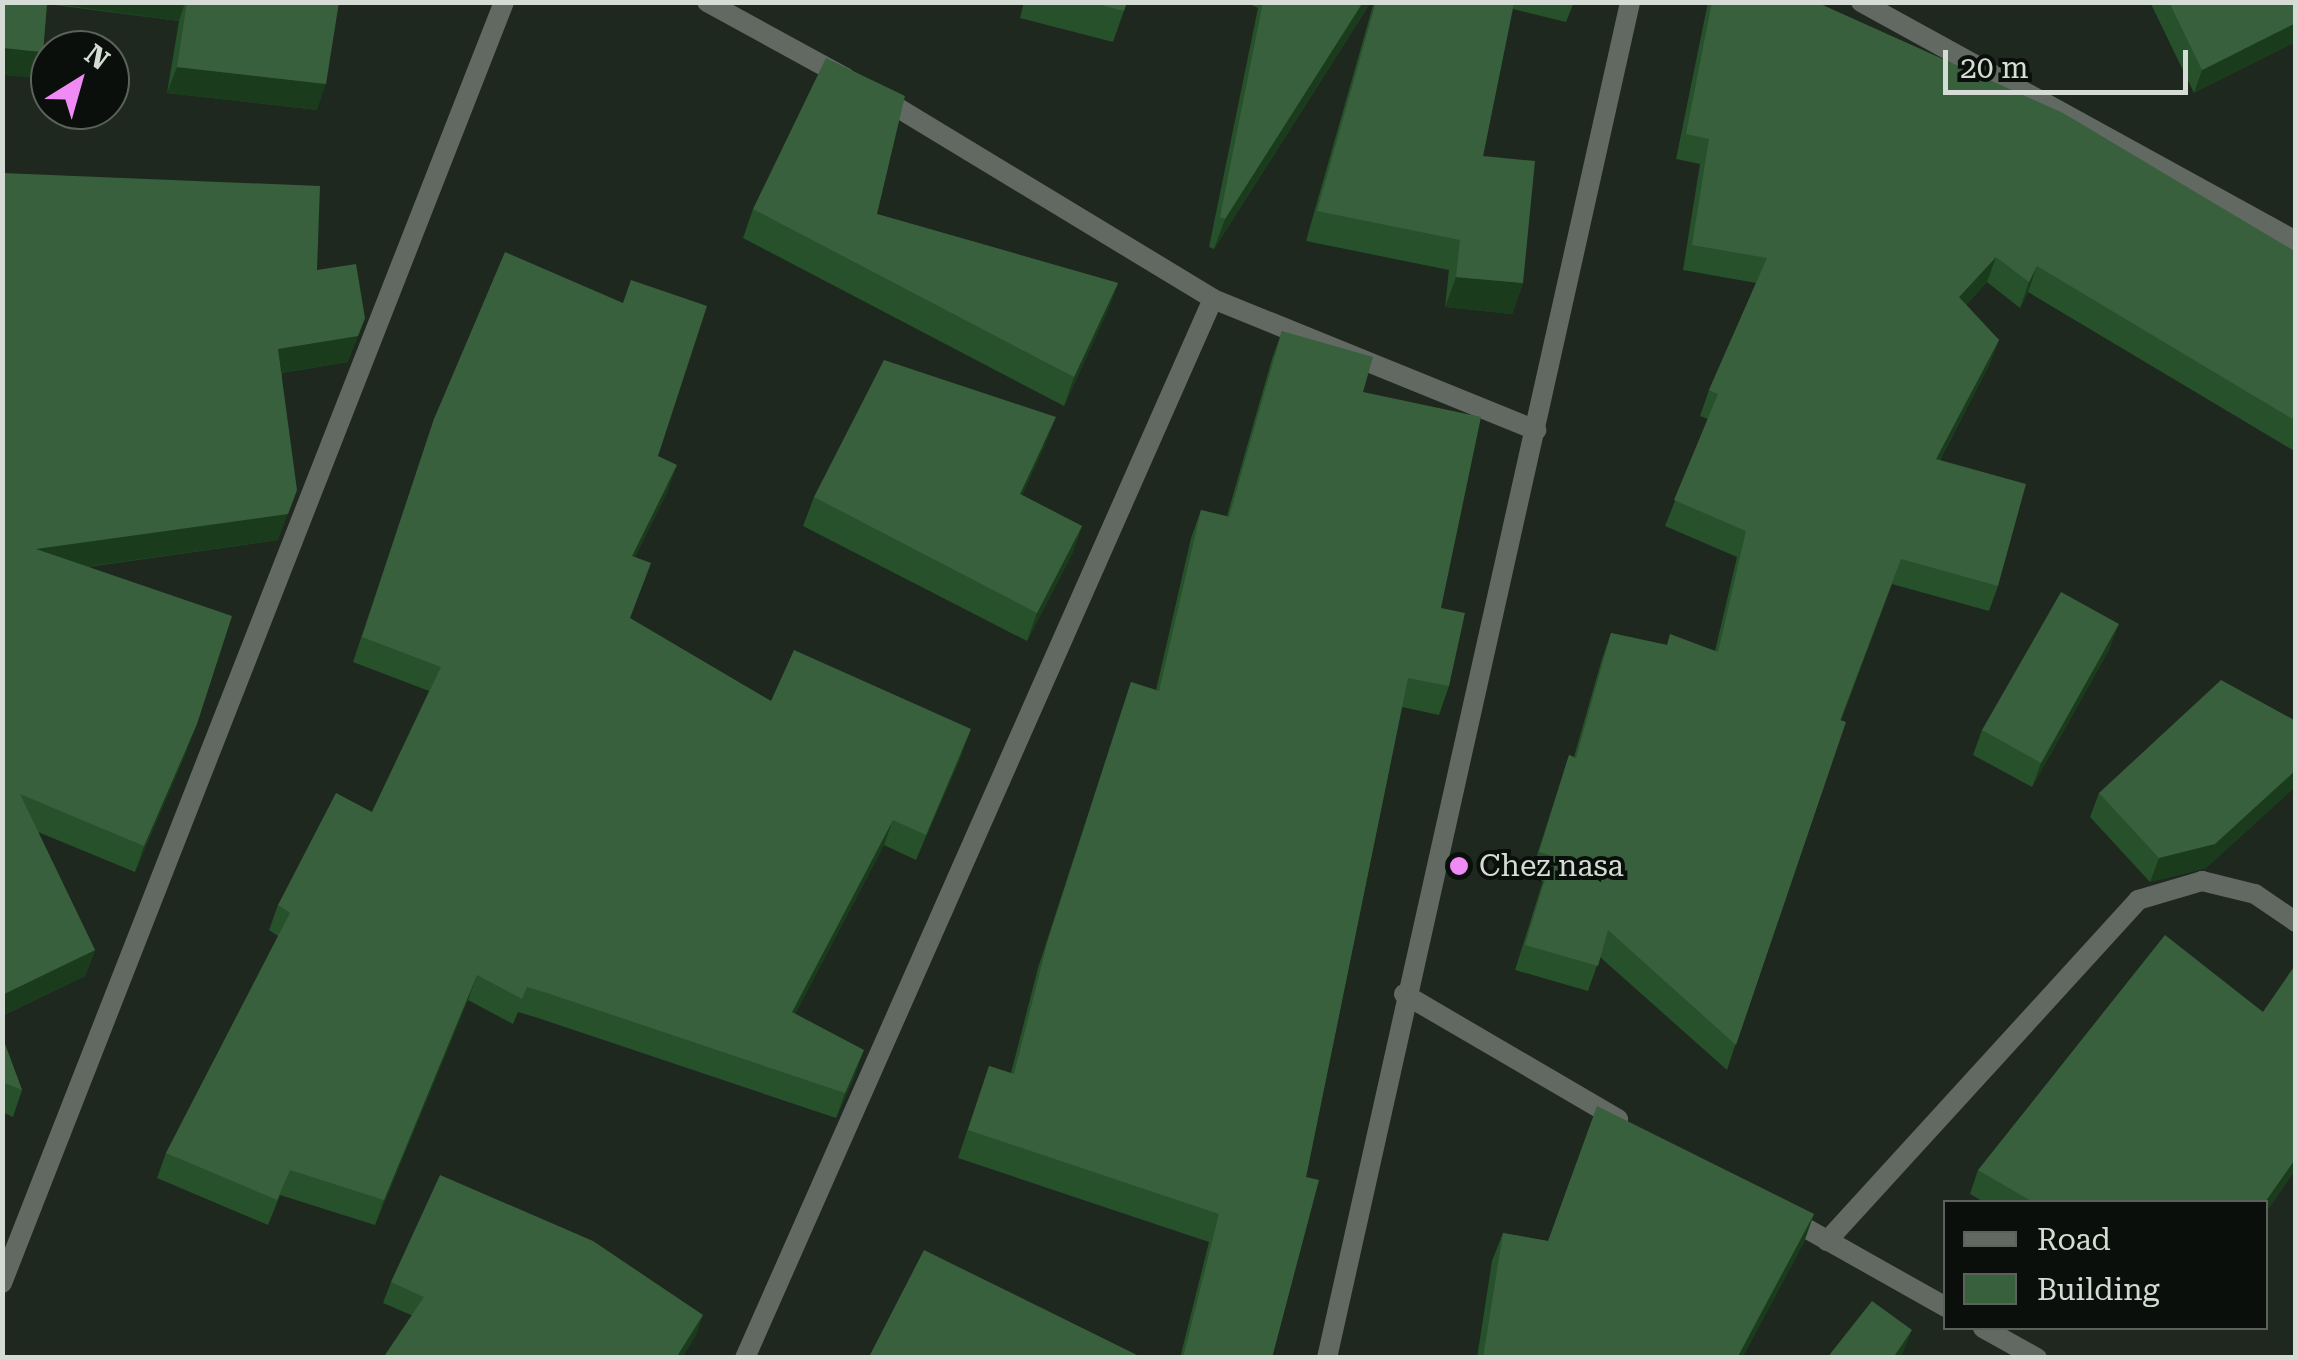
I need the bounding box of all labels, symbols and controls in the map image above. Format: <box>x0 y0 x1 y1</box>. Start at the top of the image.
north arrow <box>30 30 130 130</box>
scale bar <box>1948 30 2193 92</box>
text: N <box>79 38 116 77</box>
text: 20 m <box>1960 50 2029 85</box>
place label: Chez nasa <box>1479 848 1624 884</box>
marker: Chez nasa <box>1448 855 1470 877</box>
legend <box>1943 1200 2268 1330</box>
text: Road <box>2037 1222 2111 1257</box>
text: Building <box>2037 1272 2160 1307</box>

